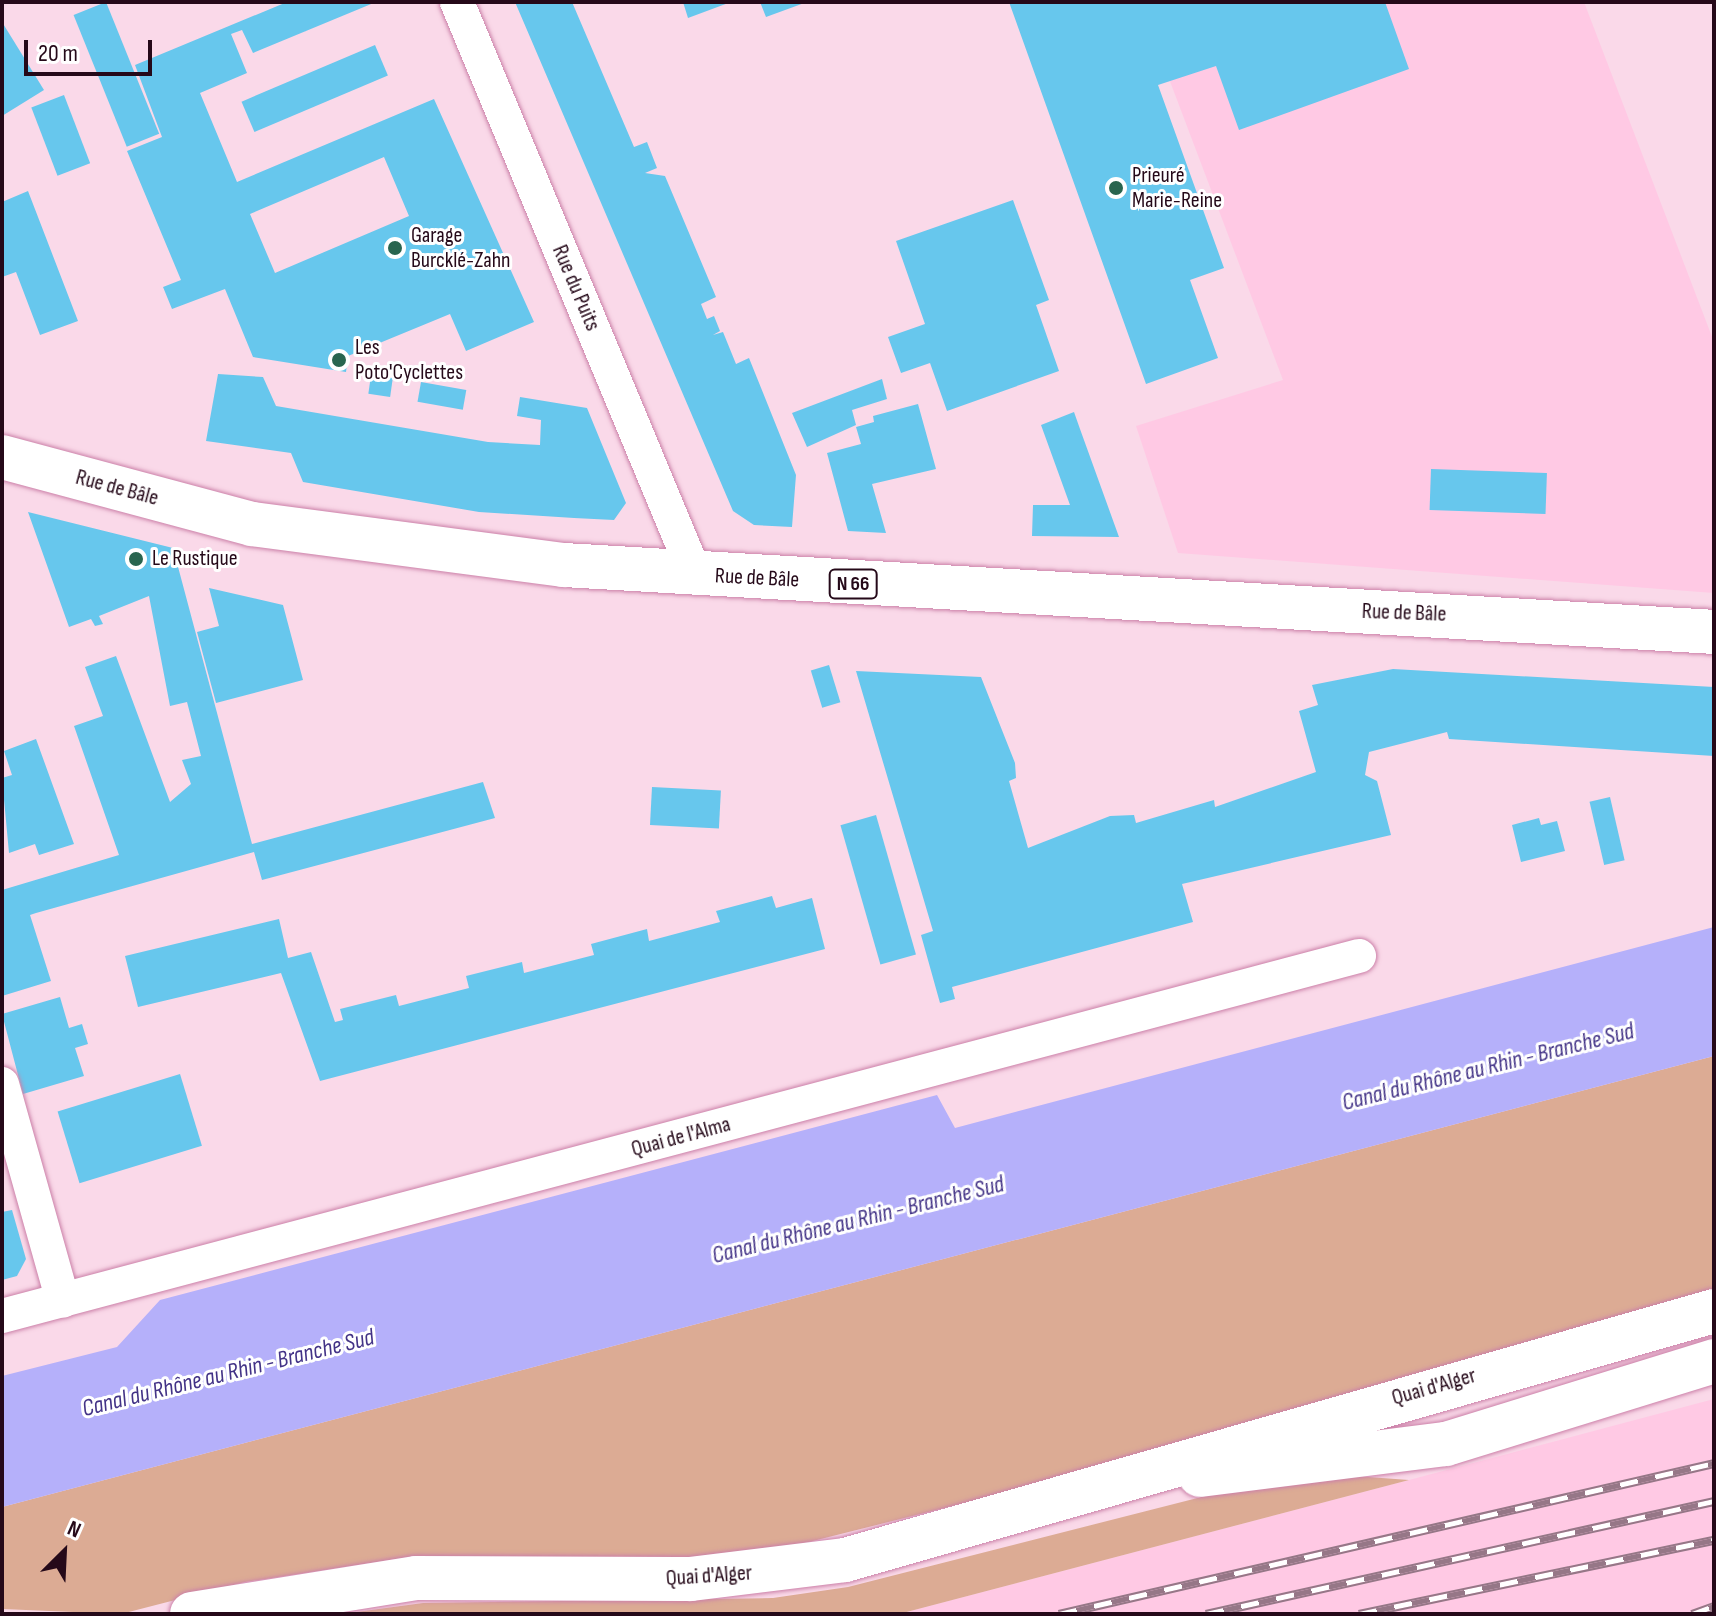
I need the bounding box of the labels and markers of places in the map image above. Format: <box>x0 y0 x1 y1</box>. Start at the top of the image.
place label: Prieuré Marie-Reine <box>1132 162 1222 214</box>
marker: Prieuré Marie-Reine <box>1107 179 1125 197</box>
place label: Garage Burcklé-Zahn <box>411 222 511 274</box>
marker: Garage Burcklé-Zahn <box>386 239 404 257</box>
place label: Les Poto'Cyclettes <box>355 334 463 386</box>
marker: Les Poto'Cyclettes <box>330 351 348 369</box>
place label: Le Rustique <box>152 546 237 572</box>
marker: Le Rustique <box>127 550 145 568</box>

